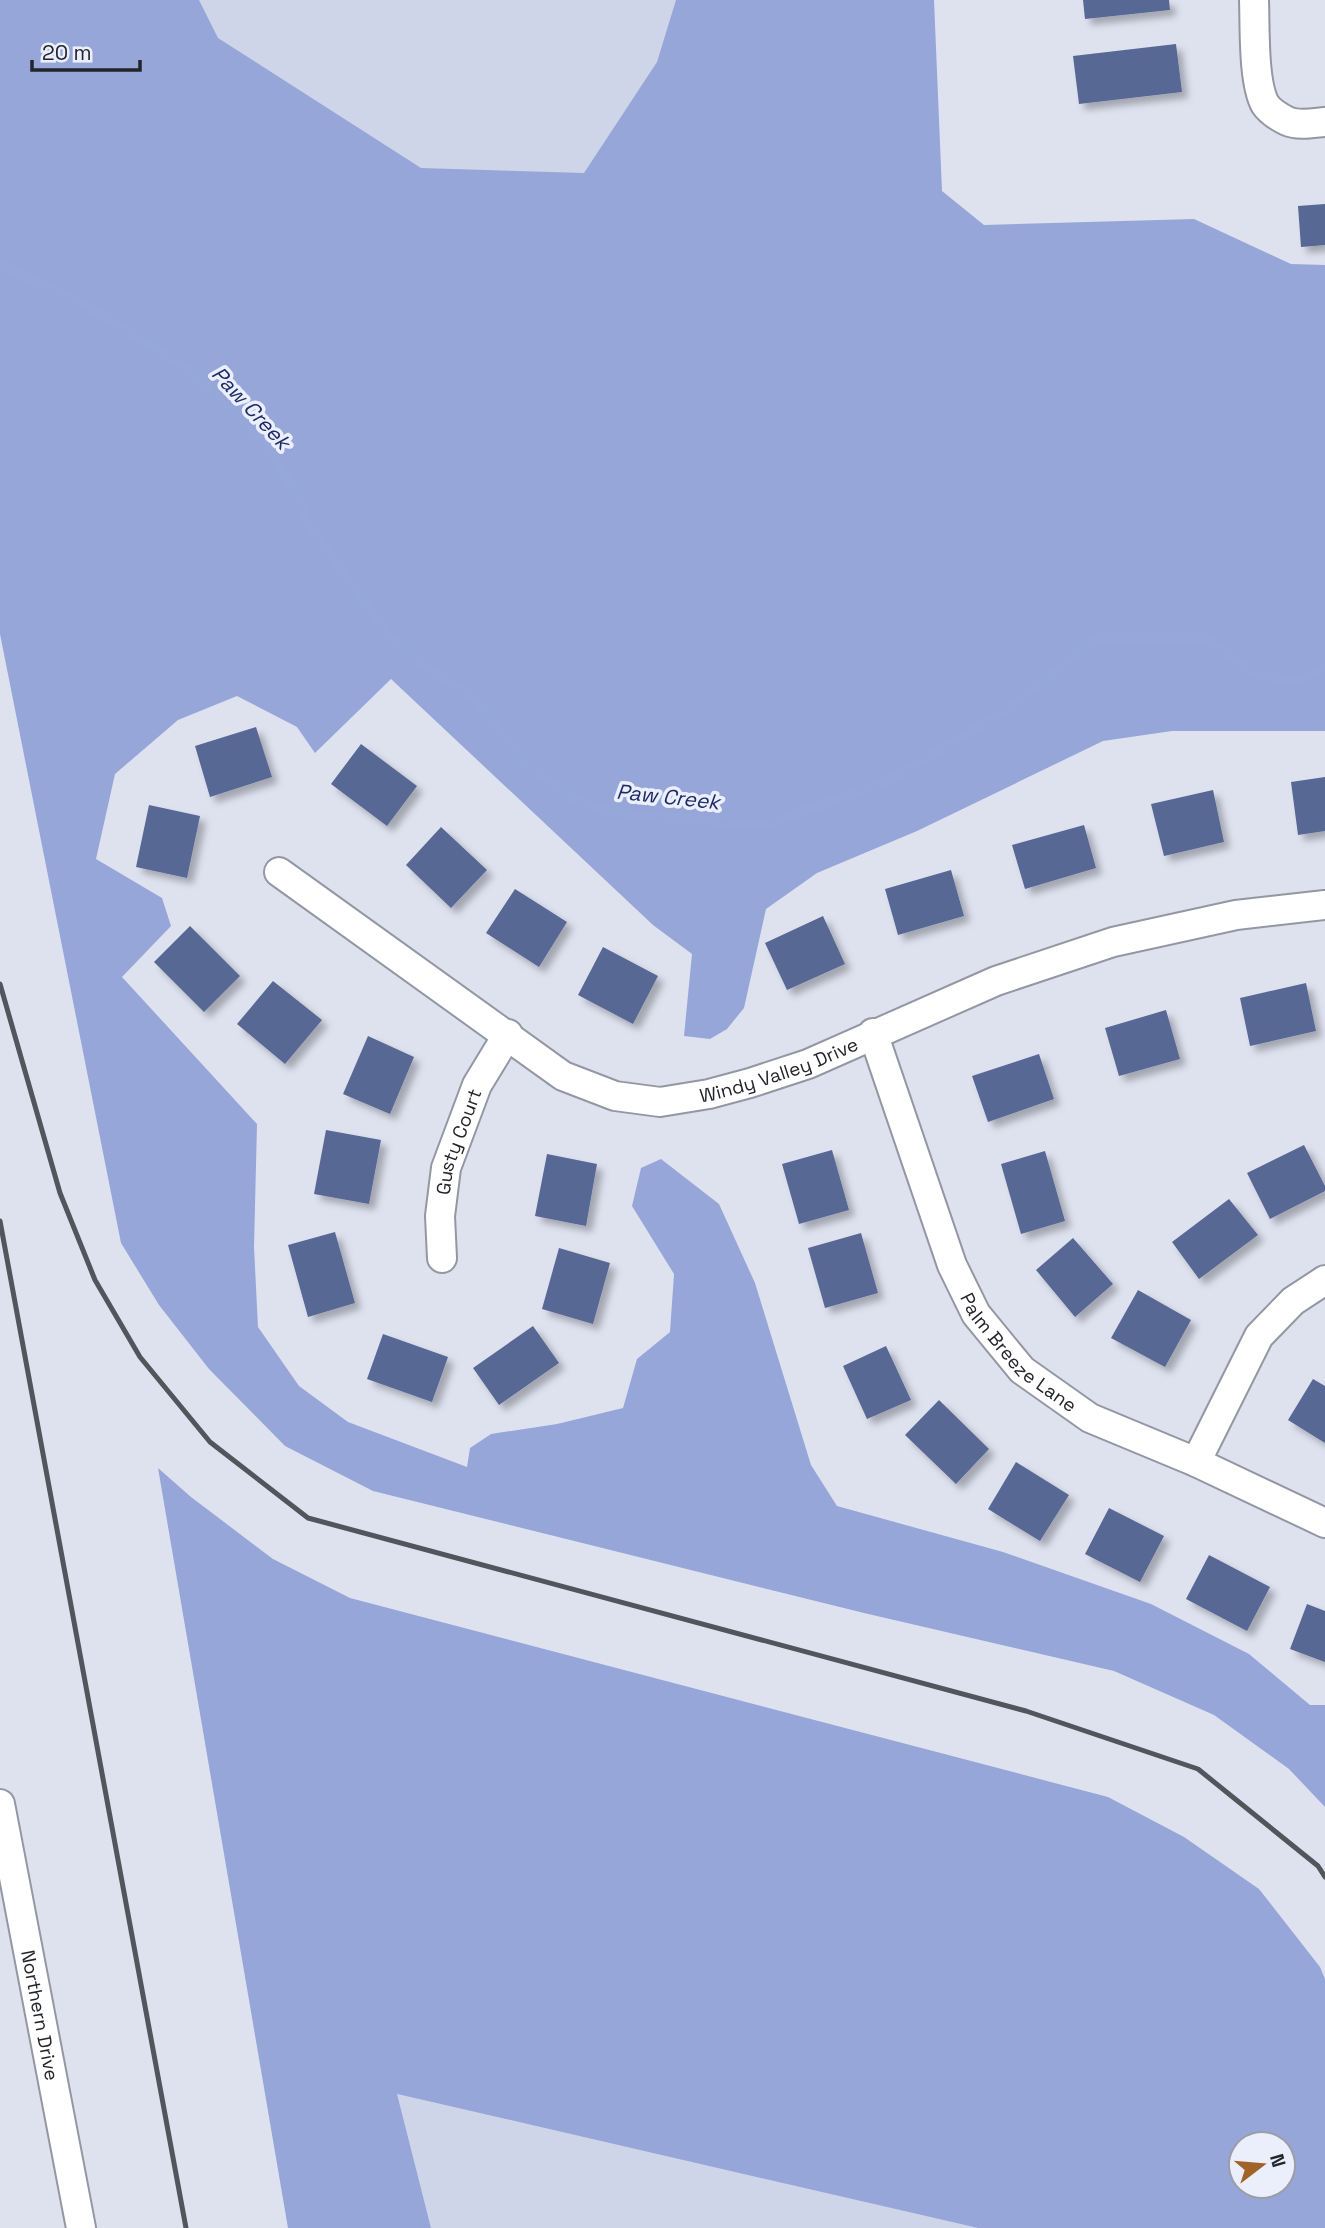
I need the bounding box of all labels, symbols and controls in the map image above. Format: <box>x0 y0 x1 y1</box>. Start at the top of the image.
scale bar <box>32 28 140 72</box>
text: 20 m <box>42 39 92 66</box>
water label: Paw Creek <box>206 361 298 457</box>
water label: Paw Creek <box>615 778 724 816</box>
street label: Windy Valley Drive <box>698 1032 862 1108</box>
street label: Gusty Court <box>431 1085 488 1196</box>
street label: Palm Breeze Lane <box>954 1289 1082 1418</box>
street label: Northern Drive <box>15 1948 65 2083</box>
north arrow <box>1227 2130 1297 2200</box>
text: N <box>1264 2151 1292 2170</box>

